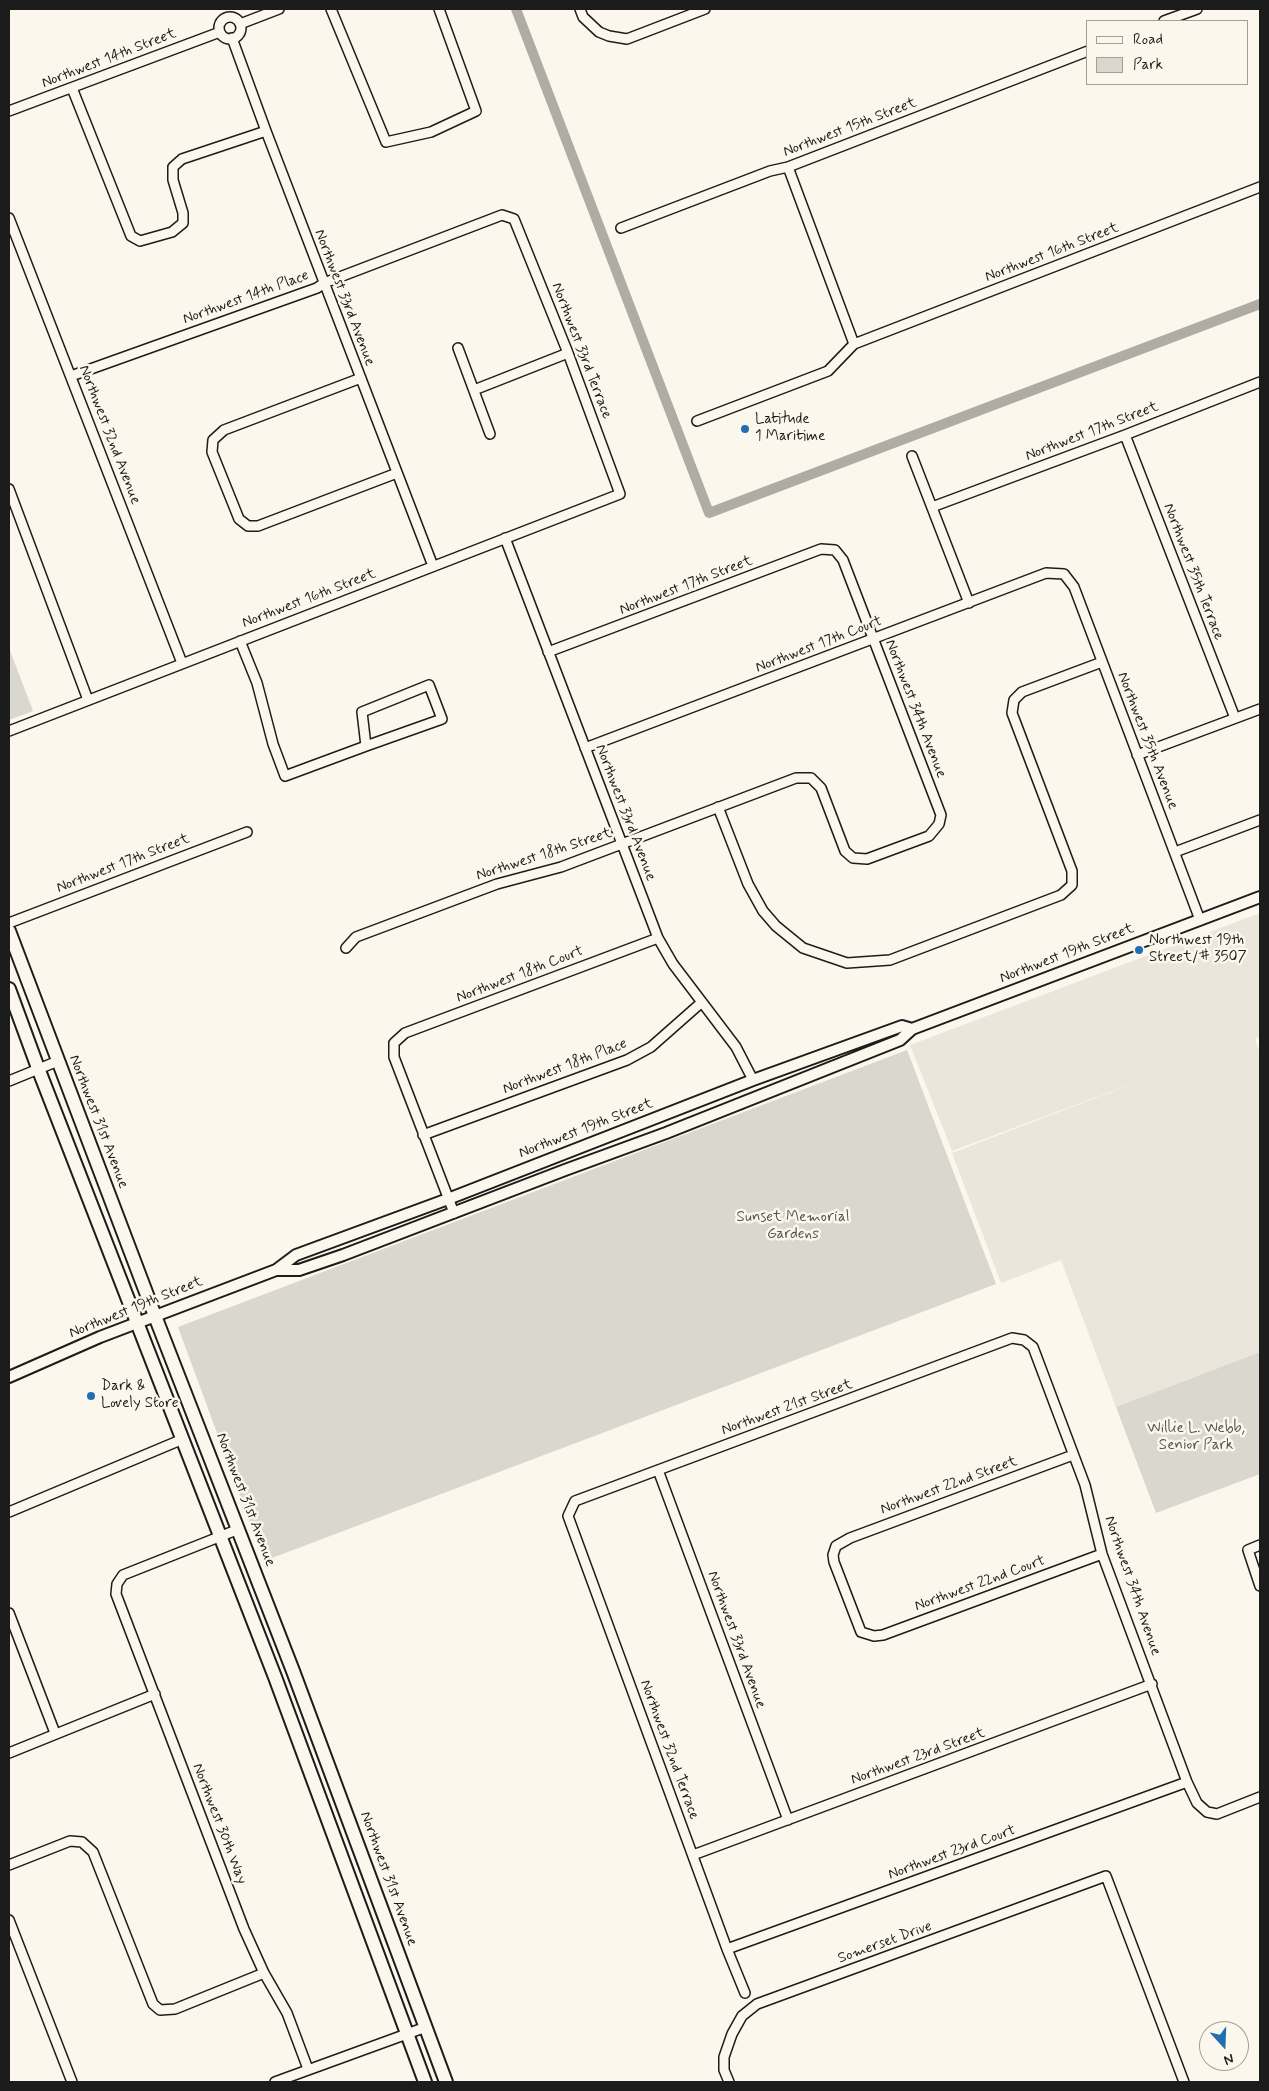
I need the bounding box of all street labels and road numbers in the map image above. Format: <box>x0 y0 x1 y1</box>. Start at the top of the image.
street label: Northwest 14th Street <box>39 25 179 93</box>
street label: Northwest 15th Street <box>781 94 919 162</box>
street label: Northwest 16th Street <box>983 219 1121 287</box>
street label: Northwest 33rd Avenue <box>310 227 378 369</box>
street label: Northwest 14th Place <box>181 267 311 329</box>
street label: Northwest 33rd Terrace <box>547 280 615 422</box>
street label: Northwest 32nd Avenue <box>74 363 144 507</box>
street label: Northwest 17th Street <box>1023 398 1161 466</box>
street label: Northwest 35th Terrace <box>1159 501 1227 643</box>
street label: Northwest 17th Street <box>617 552 755 620</box>
street label: Northwest 16th Street <box>240 565 378 633</box>
street label: Northwest 17th Court <box>753 613 885 677</box>
street label: Northwest 34th Avenue <box>880 637 950 781</box>
street label: Northwest 35th Avenue <box>1113 670 1181 812</box>
street label: Northwest 33rd Avenue <box>591 742 659 884</box>
street label: Northwest 18th Street <box>474 825 614 885</box>
street label: Northwest 17th Street <box>54 830 192 898</box>
street label: Northwest 19th Street <box>997 920 1137 988</box>
street label: Northwest 18th Court <box>454 942 586 1008</box>
street label: Northwest 18th Place <box>500 1035 630 1099</box>
street label: Northwest 31st Avenue <box>64 1053 132 1191</box>
street label: Northwest 19th Street <box>516 1095 656 1163</box>
street label: Northwest 19th Street <box>67 1273 205 1343</box>
street label: Northwest 21st Street <box>719 1376 855 1440</box>
street label: Northwest 31st Avenue <box>211 1431 279 1569</box>
street label: Northwest 22nd Street <box>878 1453 1020 1519</box>
street label: Northwest 34th Avenue <box>1100 1514 1164 1658</box>
street label: Northwest 22nd Court <box>912 1552 1048 1616</box>
street label: Northwest 33rd Avenue <box>703 1569 769 1711</box>
street label: Northwest 32nd Terrace <box>635 1678 703 1822</box>
street label: Northwest 23rd Street <box>849 1724 987 1790</box>
street label: Northwest 30th Way <box>188 1761 250 1887</box>
street label: Northwest 31st Avenue <box>355 1809 421 1949</box>
street label: Northwest 23rd Court <box>886 1822 1018 1884</box>
street label: Somerset Drive <box>835 1918 935 1968</box>

